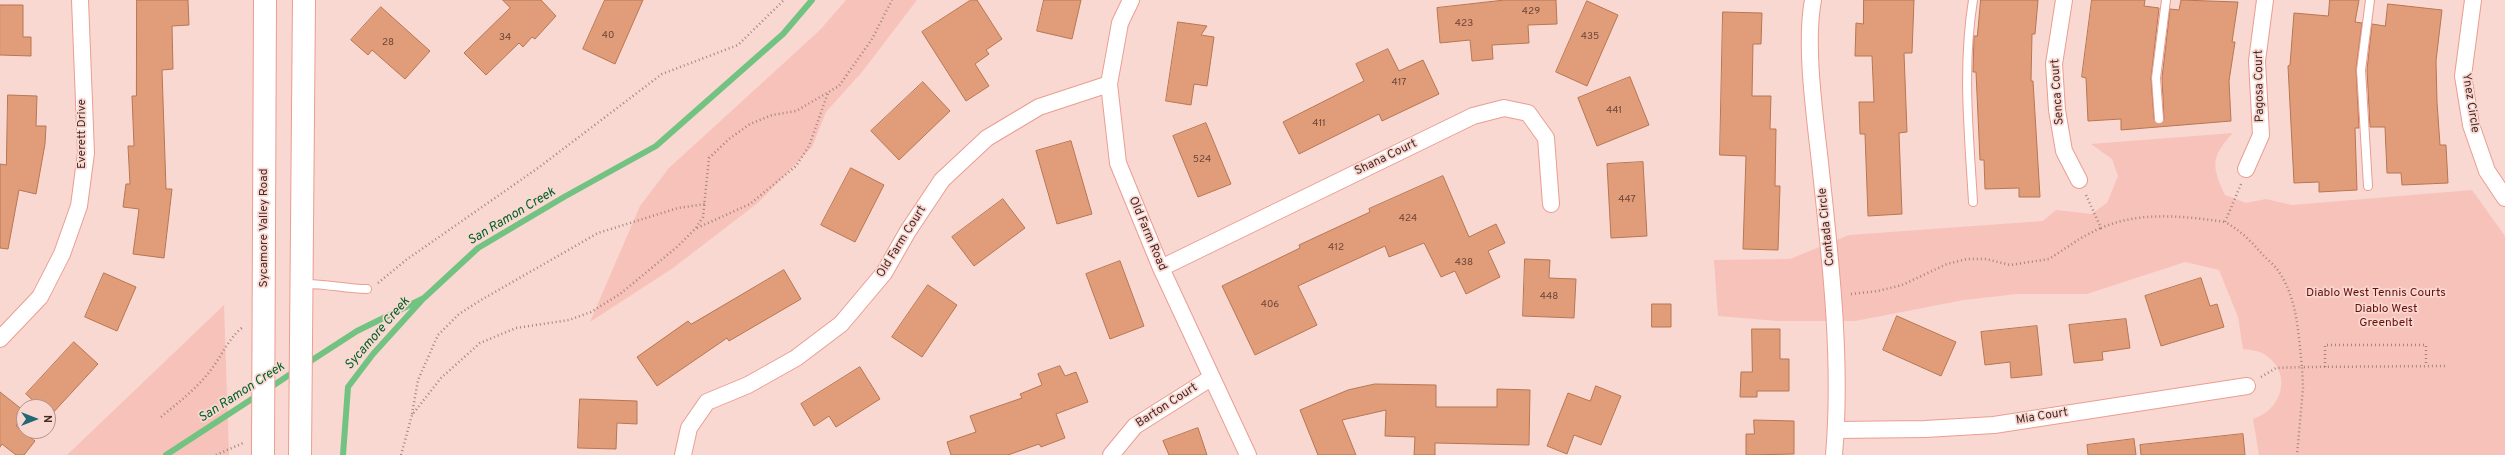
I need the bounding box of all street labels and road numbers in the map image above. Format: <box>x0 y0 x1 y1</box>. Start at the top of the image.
street label: Pagosa Court <box>2252 50 2268 122</box>
street label: Senca Court <box>2049 58 2067 126</box>
street label: Ynez Circle <box>2458 72 2482 134</box>
street label: Everett Drive <box>76 99 90 169</box>
street label: Shana Court <box>1353 137 1419 179</box>
street label: Sycamore Valley Road <box>258 169 272 287</box>
street label: Contada Circle <box>1816 187 1838 267</box>
street label: Old Farm Road <box>1125 195 1169 273</box>
street label: Old Farm Court <box>874 203 930 281</box>
street label: Barton Court <box>1133 381 1201 431</box>
street label: Mia Court <box>2015 406 2069 428</box>

